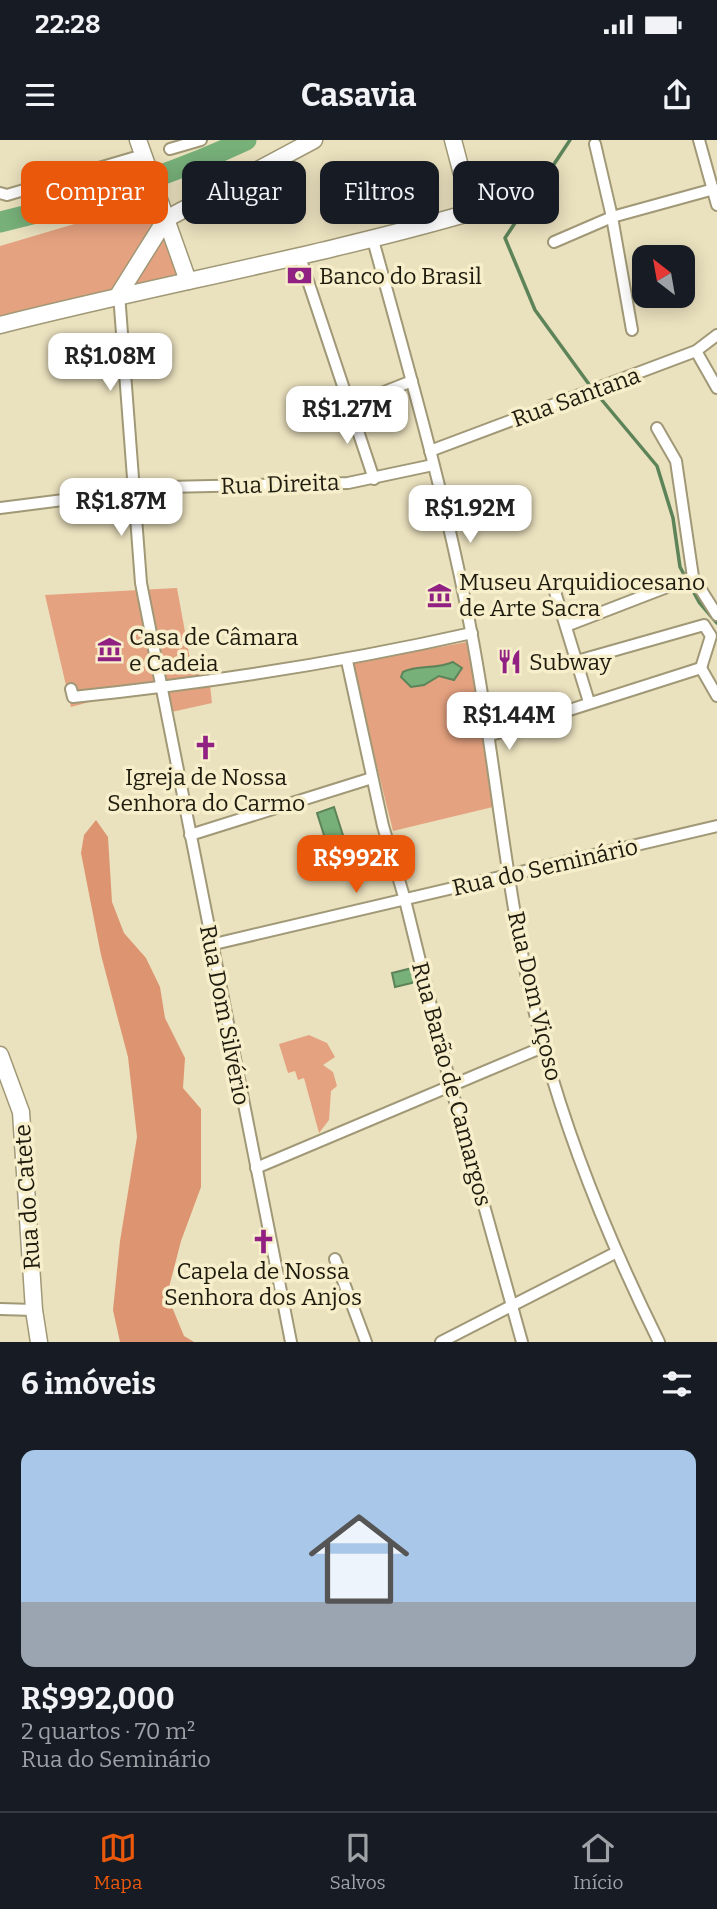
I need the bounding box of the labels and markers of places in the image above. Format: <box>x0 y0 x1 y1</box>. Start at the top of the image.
bank icon: Banco do Brasil <box>285 262 313 290</box>
place label: Banco do Brasil <box>319 262 482 290</box>
pin: R$1.08M <box>45 334 175 393</box>
pin: R$1.27M <box>282 386 412 446</box>
pin: R$1.87M <box>56 478 186 538</box>
pin: R$1.92M <box>405 486 535 545</box>
place label: Museu Arquidiocesano de Arte Sacra <box>459 568 705 622</box>
museum icon: Museu Arquidiocesano de Arte Sacra <box>425 581 453 609</box>
place label: Casa de Câmara e Cadeia <box>129 623 299 677</box>
museum icon: Casa de Câmara e Cadeia <box>95 636 123 664</box>
restaurant icon: Subway <box>495 648 523 676</box>
place label: Subway <box>529 648 612 676</box>
pin: R$1.44M <box>444 692 574 752</box>
church icon: Igreja de Nossa Senhora do Carmo <box>192 733 220 761</box>
place label: Igreja de Nossa Senhora do Carmo <box>107 763 305 817</box>
pin: R$992K <box>299 836 413 895</box>
church icon: Capela de Nossa Senhora dos Anjos <box>249 1227 277 1255</box>
place label: Capela de Nossa Senhora dos Anjos <box>164 1257 362 1311</box>

